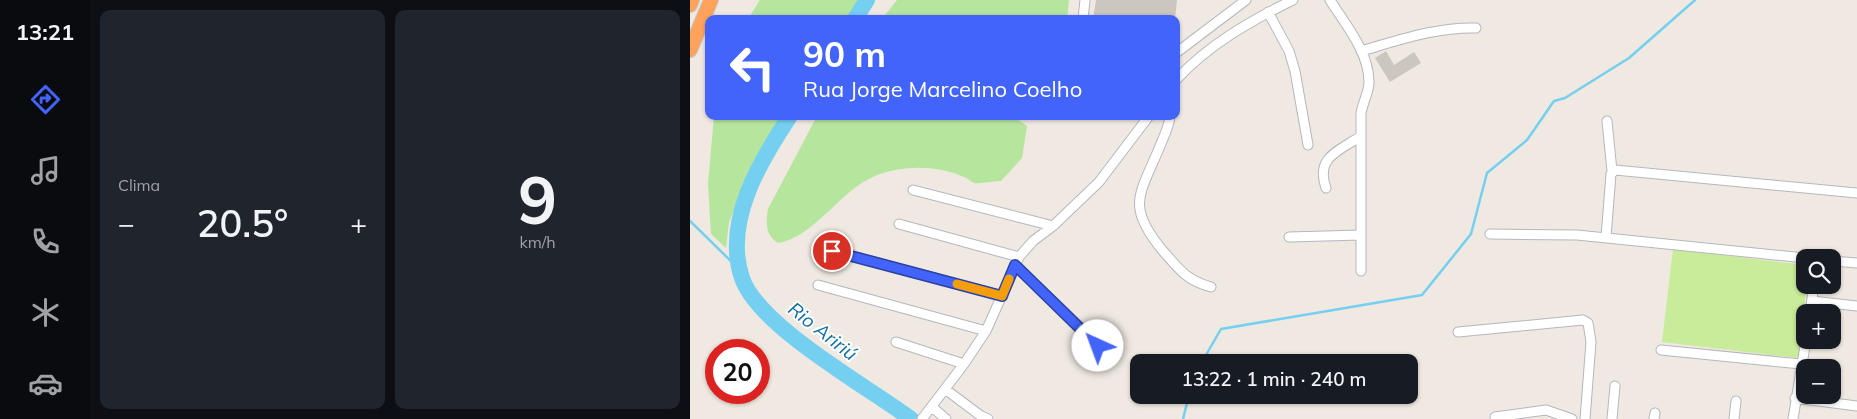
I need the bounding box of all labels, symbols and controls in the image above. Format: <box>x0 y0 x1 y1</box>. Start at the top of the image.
text: 13:21 <box>16 18 74 46</box>
text: 90 m <box>803 32 886 76</box>
icon: left <box>720 35 785 100</box>
text: Rua Jorge Marcelino Coelho <box>803 75 1082 103</box>
icon: directions <box>28 82 63 117</box>
icon: music <box>28 153 63 188</box>
text: 9 <box>518 159 557 240</box>
text: Clima <box>118 175 160 195</box>
text: 20.5° <box>197 199 288 247</box>
text: − <box>118 206 135 241</box>
text: + <box>350 206 367 241</box>
icon: phone <box>28 224 63 259</box>
pin <box>811 230 853 272</box>
text: km/h <box>519 232 556 252</box>
icon: arrive <box>818 237 846 265</box>
map controls <box>1796 249 1841 404</box>
button: search <box>1796 249 1841 294</box>
icon: climate <box>28 295 63 330</box>
water label: Rio Aririú <box>784 297 862 365</box>
button: + <box>1796 304 1841 349</box>
position arrow <box>1071 319 1123 371</box>
speed limit sign: 20 <box>705 339 770 404</box>
button: − <box>1796 359 1841 404</box>
icon: car <box>28 366 63 401</box>
text: 13:22 · 1 min · 240 m <box>1181 367 1367 391</box>

